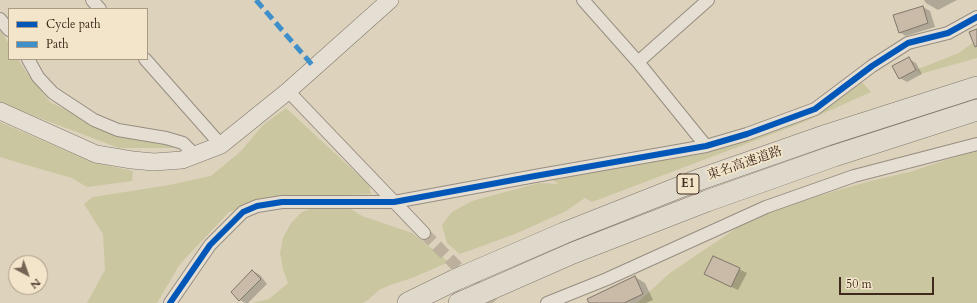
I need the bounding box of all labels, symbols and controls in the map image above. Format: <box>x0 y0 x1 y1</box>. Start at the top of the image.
legend <box>8 8 148 60</box>
text: Cycle path <box>46 16 101 32</box>
text: Path <box>46 36 69 52</box>
street label: 東名高速道路 <box>706 144 784 184</box>
road number: E1 <box>677 174 699 194</box>
north arrow <box>8 255 48 295</box>
scale bar <box>841 269 936 295</box>
text: N <box>27 275 44 292</box>
text: 50 m <box>846 276 872 292</box>

